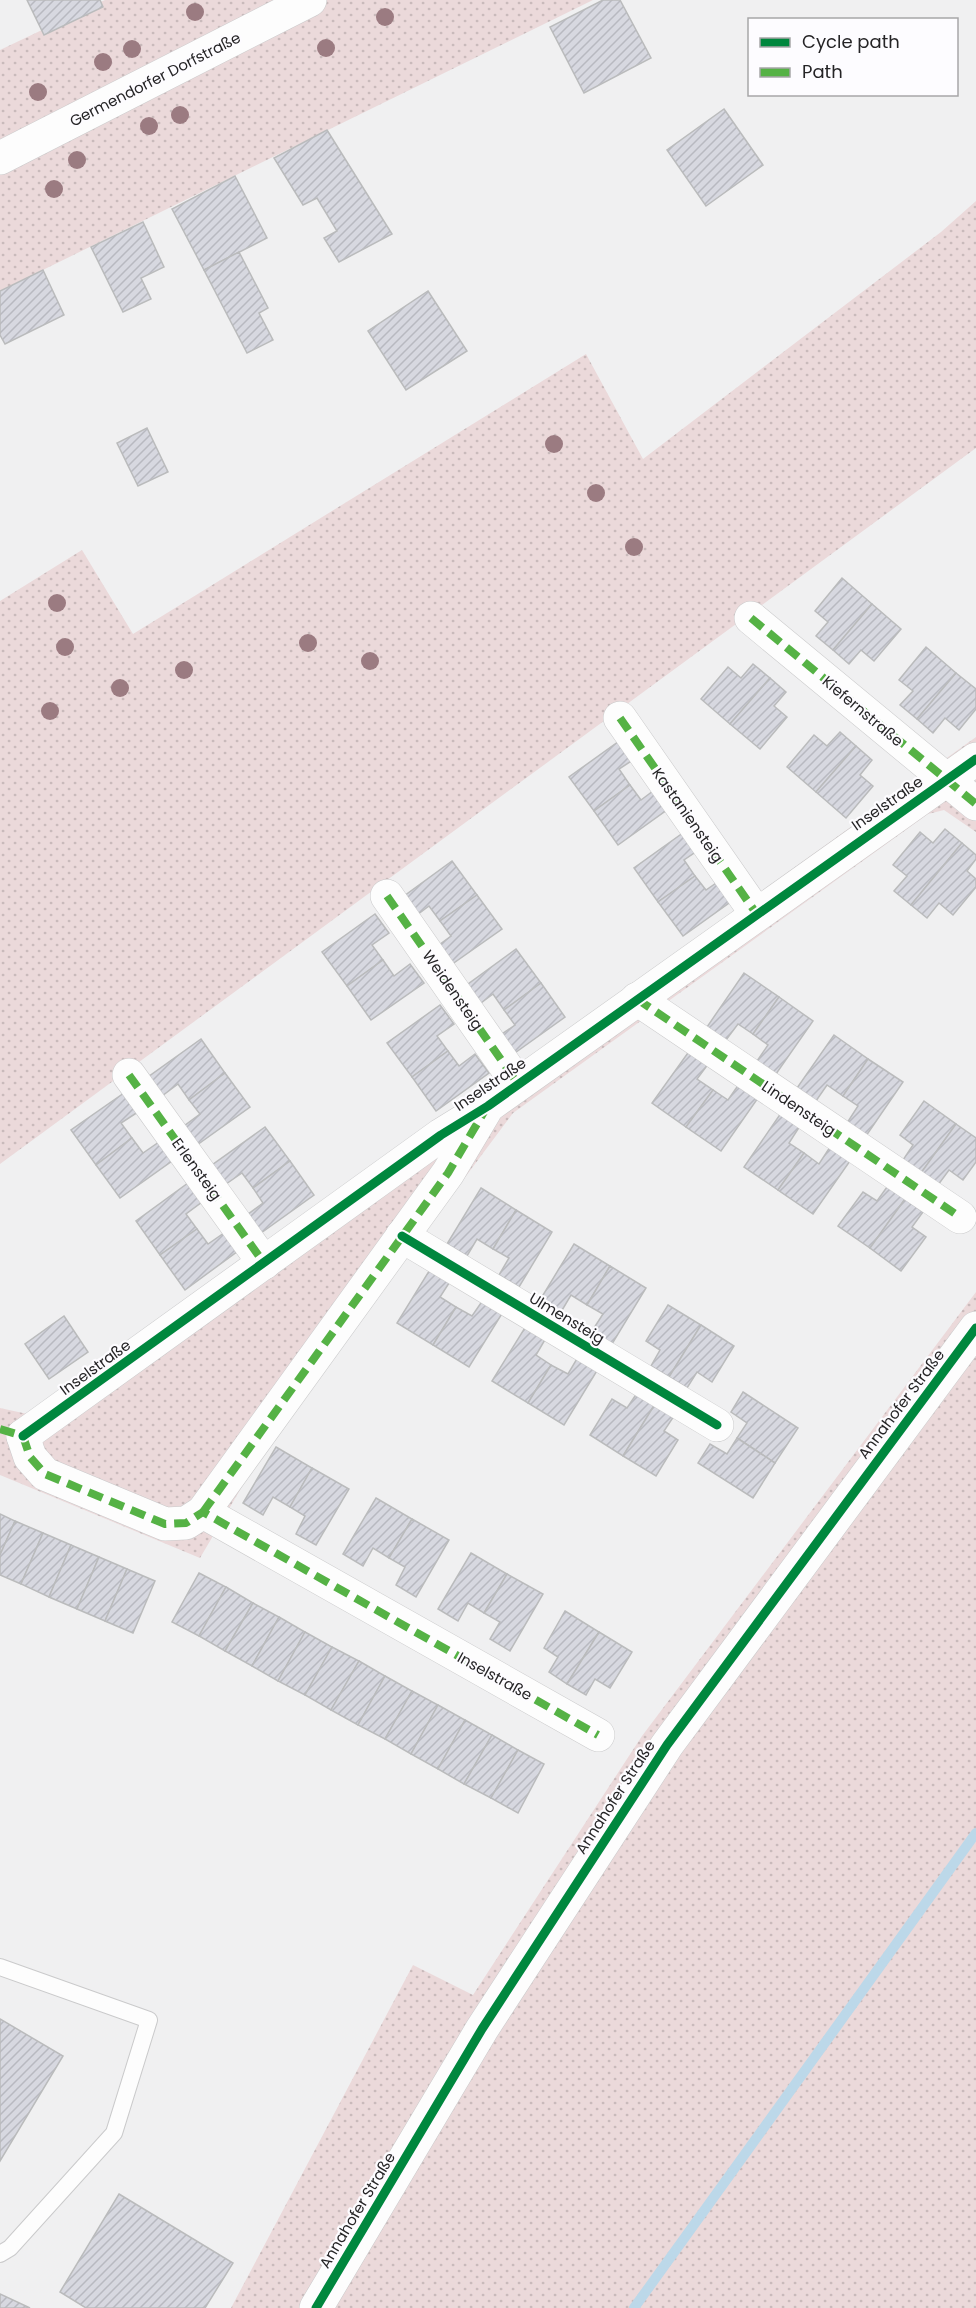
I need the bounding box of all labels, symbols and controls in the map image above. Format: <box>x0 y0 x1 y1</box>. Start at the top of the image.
legend <box>748 18 958 96</box>
street label: Germendorfer Dorfstraße <box>66 27 244 131</box>
text: Cycle path <box>802 29 900 54</box>
text: Path <box>802 59 843 84</box>
street label: Kiefernstraße <box>818 671 908 751</box>
street label: Kastaniensteig <box>648 763 728 867</box>
street label: Inselstraße <box>847 771 927 835</box>
street label: Weidensteig <box>418 946 488 1034</box>
street label: Inselstraße <box>450 1052 530 1116</box>
street label: Lindensteig <box>758 1075 840 1141</box>
street label: Erlensteig <box>167 1134 227 1204</box>
street label: Ulmensteig <box>525 1287 609 1349</box>
street label: Inselstraße <box>55 1334 135 1400</box>
street label: Annahofer Straße <box>853 1345 949 1463</box>
street label: Inselstraße <box>454 1647 536 1705</box>
street label: Annahofer Straße <box>570 1736 660 1858</box>
street label: Annahofer Straße <box>314 2148 400 2272</box>

